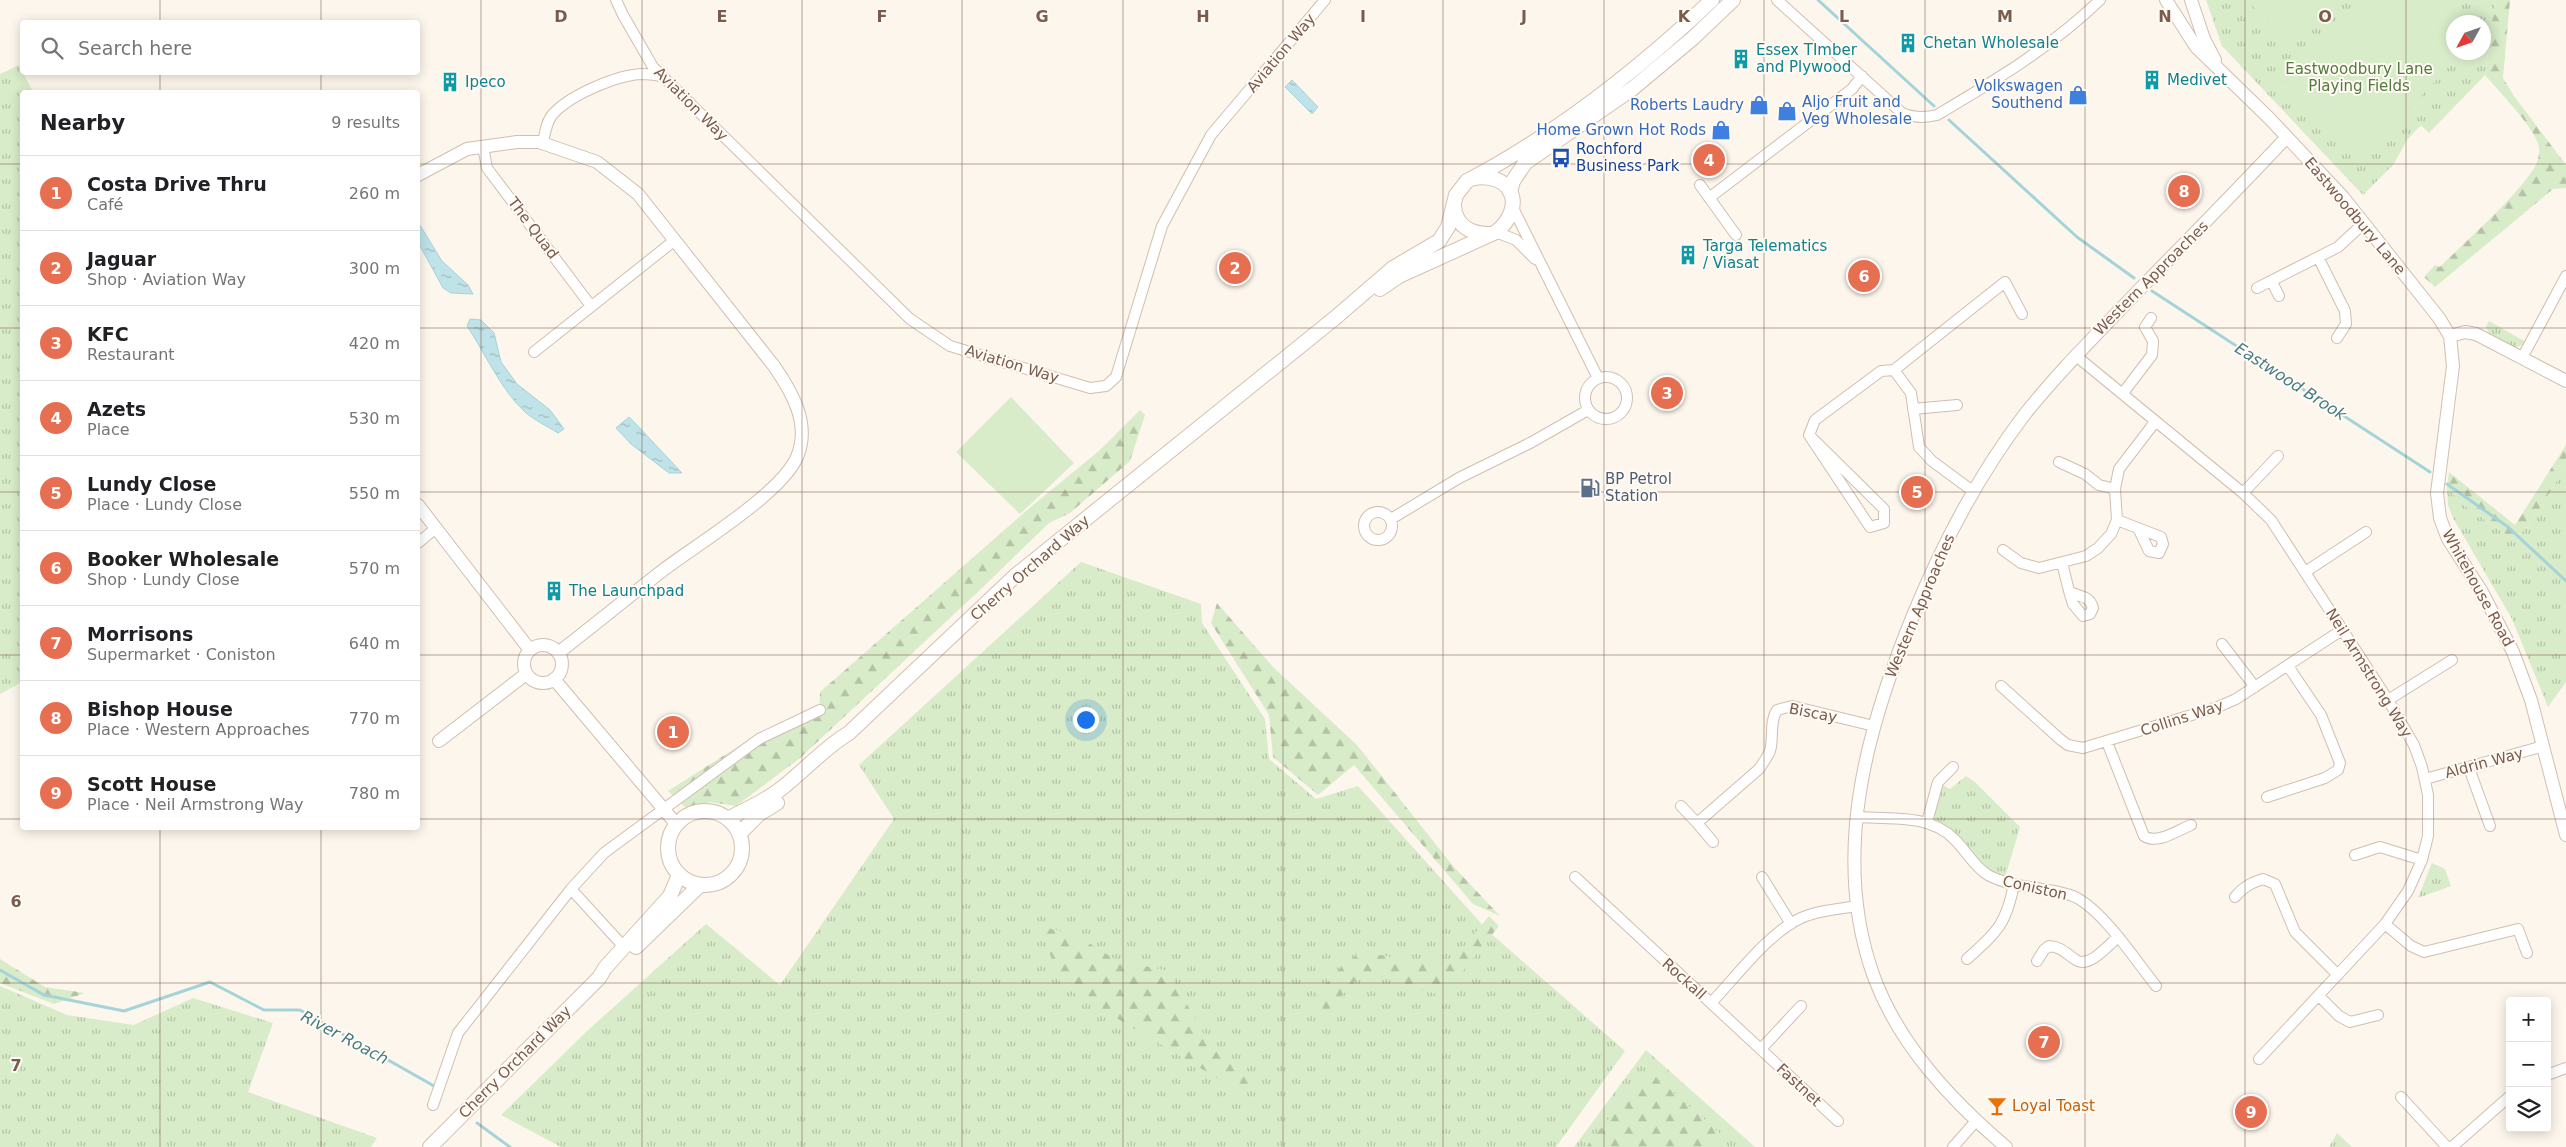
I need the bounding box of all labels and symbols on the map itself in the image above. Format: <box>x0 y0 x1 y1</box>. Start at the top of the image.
text: D <box>554 7 568 26</box>
text: E <box>717 7 727 26</box>
text: F <box>877 7 887 26</box>
text: G <box>1035 7 1049 26</box>
text: H <box>1196 7 1210 26</box>
text: I <box>1360 7 1366 26</box>
text: J <box>1520 7 1527 26</box>
text: K <box>1678 7 1691 26</box>
text: L <box>1839 7 1849 26</box>
text: M <box>1997 7 2013 26</box>
text: N <box>2158 7 2172 26</box>
text: O <box>2318 7 2332 26</box>
street label: Aviation Way <box>1243 10 1319 96</box>
north arrow <box>2446 15 2491 60</box>
building icon: Chetan Wholesale <box>1897 32 1919 54</box>
place label: Chetan Wholesale <box>1923 34 2059 52</box>
place label: Essex TImber and Plywood <box>1756 41 1858 76</box>
building icon: Essex TImber and Plywood <box>1730 48 1752 70</box>
park label: Eastwoodbury Lane Playing Fields <box>2285 60 2433 95</box>
street label: Aviation Way <box>650 63 732 145</box>
building icon: Medivet <box>2141 69 2163 91</box>
building icon: Ipeco <box>439 71 461 93</box>
place label: Medivet <box>2167 71 2227 89</box>
place label: Ipeco <box>465 73 506 91</box>
place label: Volkswagen Southend <box>1974 77 2063 112</box>
shop icon: Volkswagen Southend <box>2067 84 2089 106</box>
place label: Aljo Fruit and Veg Wholesale <box>1802 93 1912 128</box>
shop icon: Roberts Laudry <box>1748 94 1770 116</box>
place label: Roberts Laudry <box>1630 96 1744 114</box>
shop icon: Aljo Fruit and Veg Wholesale <box>1776 100 1798 122</box>
shop icon: Home Grown Hot Rods <box>1710 119 1732 141</box>
place label: Home Grown Hot Rods <box>1536 121 1706 139</box>
place label: Rochford Business Park <box>1576 140 1680 175</box>
pin: 4 <box>1693 141 1725 179</box>
bus stop icon: Rochford Business Park <box>1550 147 1572 169</box>
street label: Eastwoodbury Lane <box>2301 154 2409 278</box>
pin: 8 <box>2168 172 2200 210</box>
street label: The Quad <box>503 193 562 262</box>
street label: Western Approaches <box>2090 217 2212 339</box>
place label: Targa Telematics / Viasat <box>1702 237 1828 272</box>
building icon: Targa Telematics / Viasat <box>1677 244 1699 266</box>
pin: 2 <box>1219 249 1251 287</box>
pin: 6 <box>1848 257 1880 295</box>
water label: Eastwood Brook <box>2232 338 2351 425</box>
street label: Aviation Way <box>963 341 1061 387</box>
pin: 3 <box>1651 374 1683 412</box>
place label: BP Petrol Station <box>1605 470 1672 505</box>
pin: 5 <box>1901 473 1933 511</box>
fuel station icon: BP Petrol Station <box>1579 477 1601 499</box>
street label: Cherry Orchard Way <box>967 511 1093 625</box>
street label: Whitehouse Road <box>2438 526 2518 650</box>
street label: Western Approaches <box>1882 531 1959 681</box>
building icon: The Launchpad <box>543 580 565 602</box>
place label: The Launchpad <box>568 582 684 600</box>
street label: Neil Armstrong Way <box>2322 605 2416 741</box>
street label: Collins Way <box>2138 696 2226 740</box>
street label: Biscay <box>1787 700 1839 726</box>
your location <box>1073 707 1099 733</box>
pin: 1 <box>657 713 689 751</box>
street label: Aldrin Way <box>2443 744 2525 782</box>
street label: Coniston <box>2001 872 2069 904</box>
text: 6 <box>10 892 22 911</box>
street label: Rockall <box>1658 955 1710 1003</box>
street label: Cherry Orchard Way <box>455 1002 575 1122</box>
water label: River Roach <box>298 1006 392 1068</box>
pin: 7 <box>2028 1023 2060 1061</box>
text: 7 <box>10 1056 22 1075</box>
street label: Fastnet <box>1773 1060 1825 1110</box>
pin: 9 <box>2235 1093 2267 1131</box>
bar icon: Loyal Toast <box>1986 1095 2008 1117</box>
place label: Loyal Toast <box>2012 1097 2095 1115</box>

